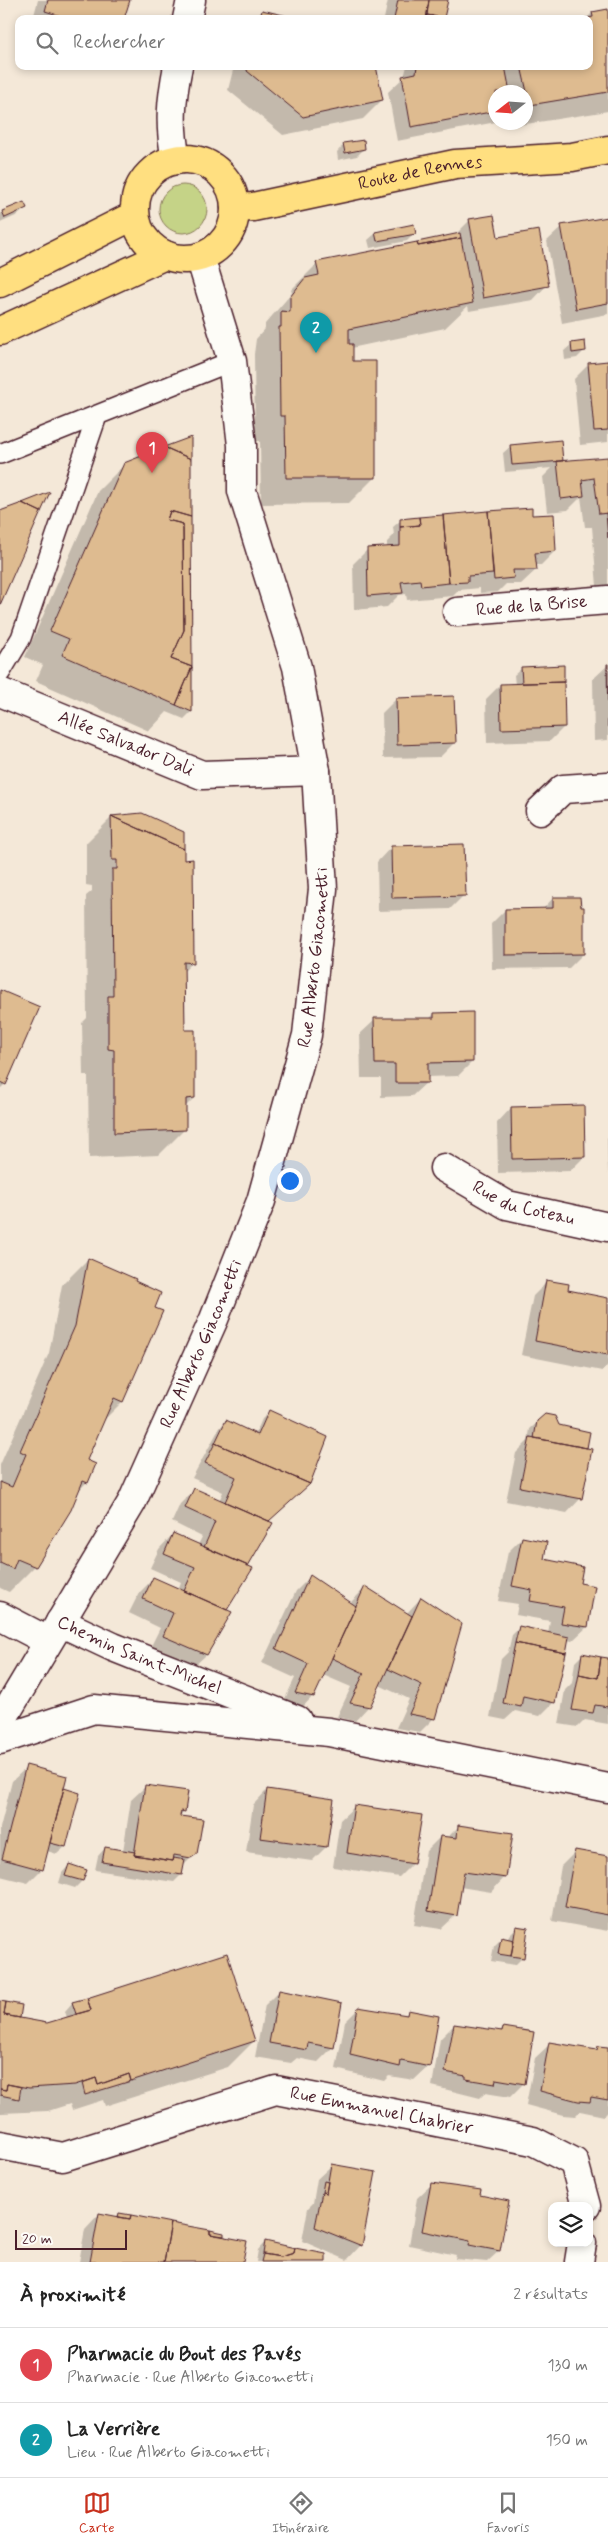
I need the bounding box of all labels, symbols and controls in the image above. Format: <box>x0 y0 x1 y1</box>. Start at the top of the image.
search box <box>15 15 593 70</box>
icon: search <box>33 29 61 57</box>
text: Rechercher <box>73 30 165 55</box>
north arrow <box>488 85 533 130</box>
street label: Route de Rennes <box>356 150 483 196</box>
pin: 2 <box>300 312 332 353</box>
pin: 1 <box>136 432 168 473</box>
street label: Rue de la Brise <box>475 590 588 622</box>
street label: Allée Salvador Dali <box>54 705 197 782</box>
street label: Rue Alberto Giacometti <box>292 867 335 1051</box>
your location <box>277 1168 303 1194</box>
street label: Rue du Coteau <box>468 1175 577 1231</box>
street label: Rue Alberto Giacometti <box>155 1256 248 1432</box>
street label: Chemin Saint-Michel <box>53 1610 225 1701</box>
street label: Rue Emmanuel Chabrier <box>288 2081 476 2141</box>
map controls <box>548 2202 593 2247</box>
button: layers <box>548 2202 593 2247</box>
scale bar <box>15 2227 128 2250</box>
text: 20 m <box>22 2230 52 2248</box>
text: À proximité <box>20 2281 126 2309</box>
text: 2 résultats <box>513 2284 588 2305</box>
text: Pharmacie du Bout des Pavés <box>67 2342 301 2367</box>
text: 1 <box>32 2355 40 2376</box>
text: 130 m <box>547 2355 588 2376</box>
text: Pharmacie · Rue Alberto Giacometti <box>67 2367 314 2388</box>
text: La Verrière <box>67 2417 160 2442</box>
text: 2 <box>32 2430 40 2451</box>
text: 150 m <box>546 2430 588 2451</box>
text: Lieu · Rue Alberto Giacometti <box>67 2442 270 2463</box>
tab: Carte <box>79 2489 115 2537</box>
tab: Itinéraire <box>272 2489 329 2537</box>
tab: Favoris <box>487 2489 529 2537</box>

